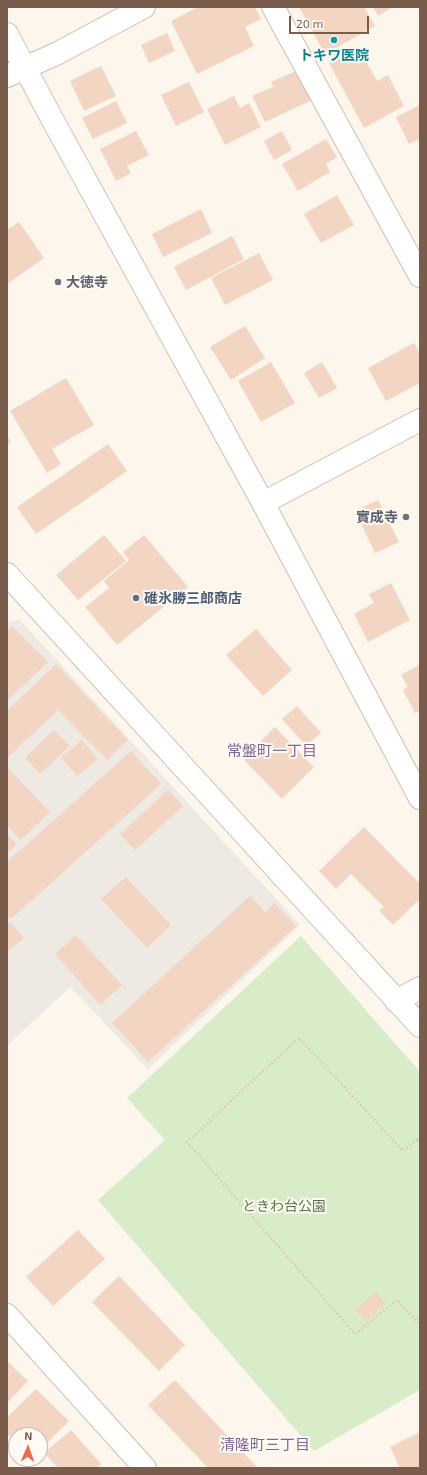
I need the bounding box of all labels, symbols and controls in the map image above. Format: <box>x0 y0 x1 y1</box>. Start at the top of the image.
scale bar <box>291 8 371 34</box>
text: 20 m <box>296 16 323 30</box>
marker: トキワ医院 <box>329 35 339 45</box>
place label: トキワ医院 <box>299 47 369 63</box>
place label: 大徳寺 <box>66 274 108 290</box>
marker: 大徳寺 <box>53 277 63 287</box>
place label: 實成寺 <box>356 509 398 525</box>
marker: 實成寺 <box>401 512 411 522</box>
place label: 碓氷勝三郎商店 <box>144 590 242 606</box>
marker: 碓氷勝三郎商店 <box>131 593 141 603</box>
district label: 常盤町一丁目 <box>227 742 317 760</box>
park label: ときわ台公園 <box>242 1198 326 1214</box>
north arrow <box>8 1427 48 1467</box>
text: N <box>24 1429 33 1442</box>
district label: 清隆町三丁目 <box>220 1436 310 1454</box>

